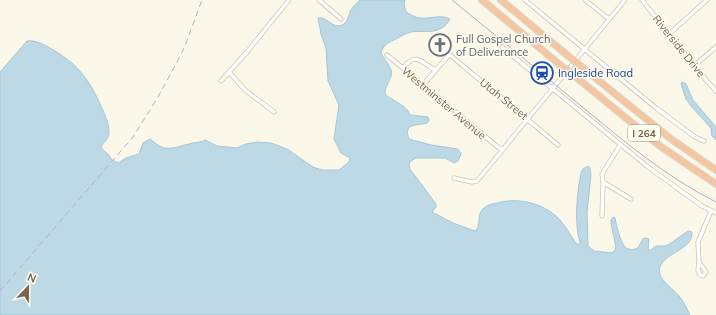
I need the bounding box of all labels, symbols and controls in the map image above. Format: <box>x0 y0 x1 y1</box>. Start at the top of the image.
street label: Riverside Drive <box>650 12 708 80</box>
church icon: Full Gospel Church of Deliverance <box>427 32 453 58</box>
place label: Full Gospel Church of Deliverance <box>456 32 551 59</box>
station icon: Ingleside Road <box>529 60 555 86</box>
street label: Westminster Avenue <box>399 64 489 142</box>
place label: Ingleside Road <box>558 66 633 80</box>
street label: Utah Street <box>477 75 531 123</box>
road number: I 264 <box>628 125 660 141</box>
north arrow <box>8 267 48 307</box>
text: N <box>25 270 38 286</box>

